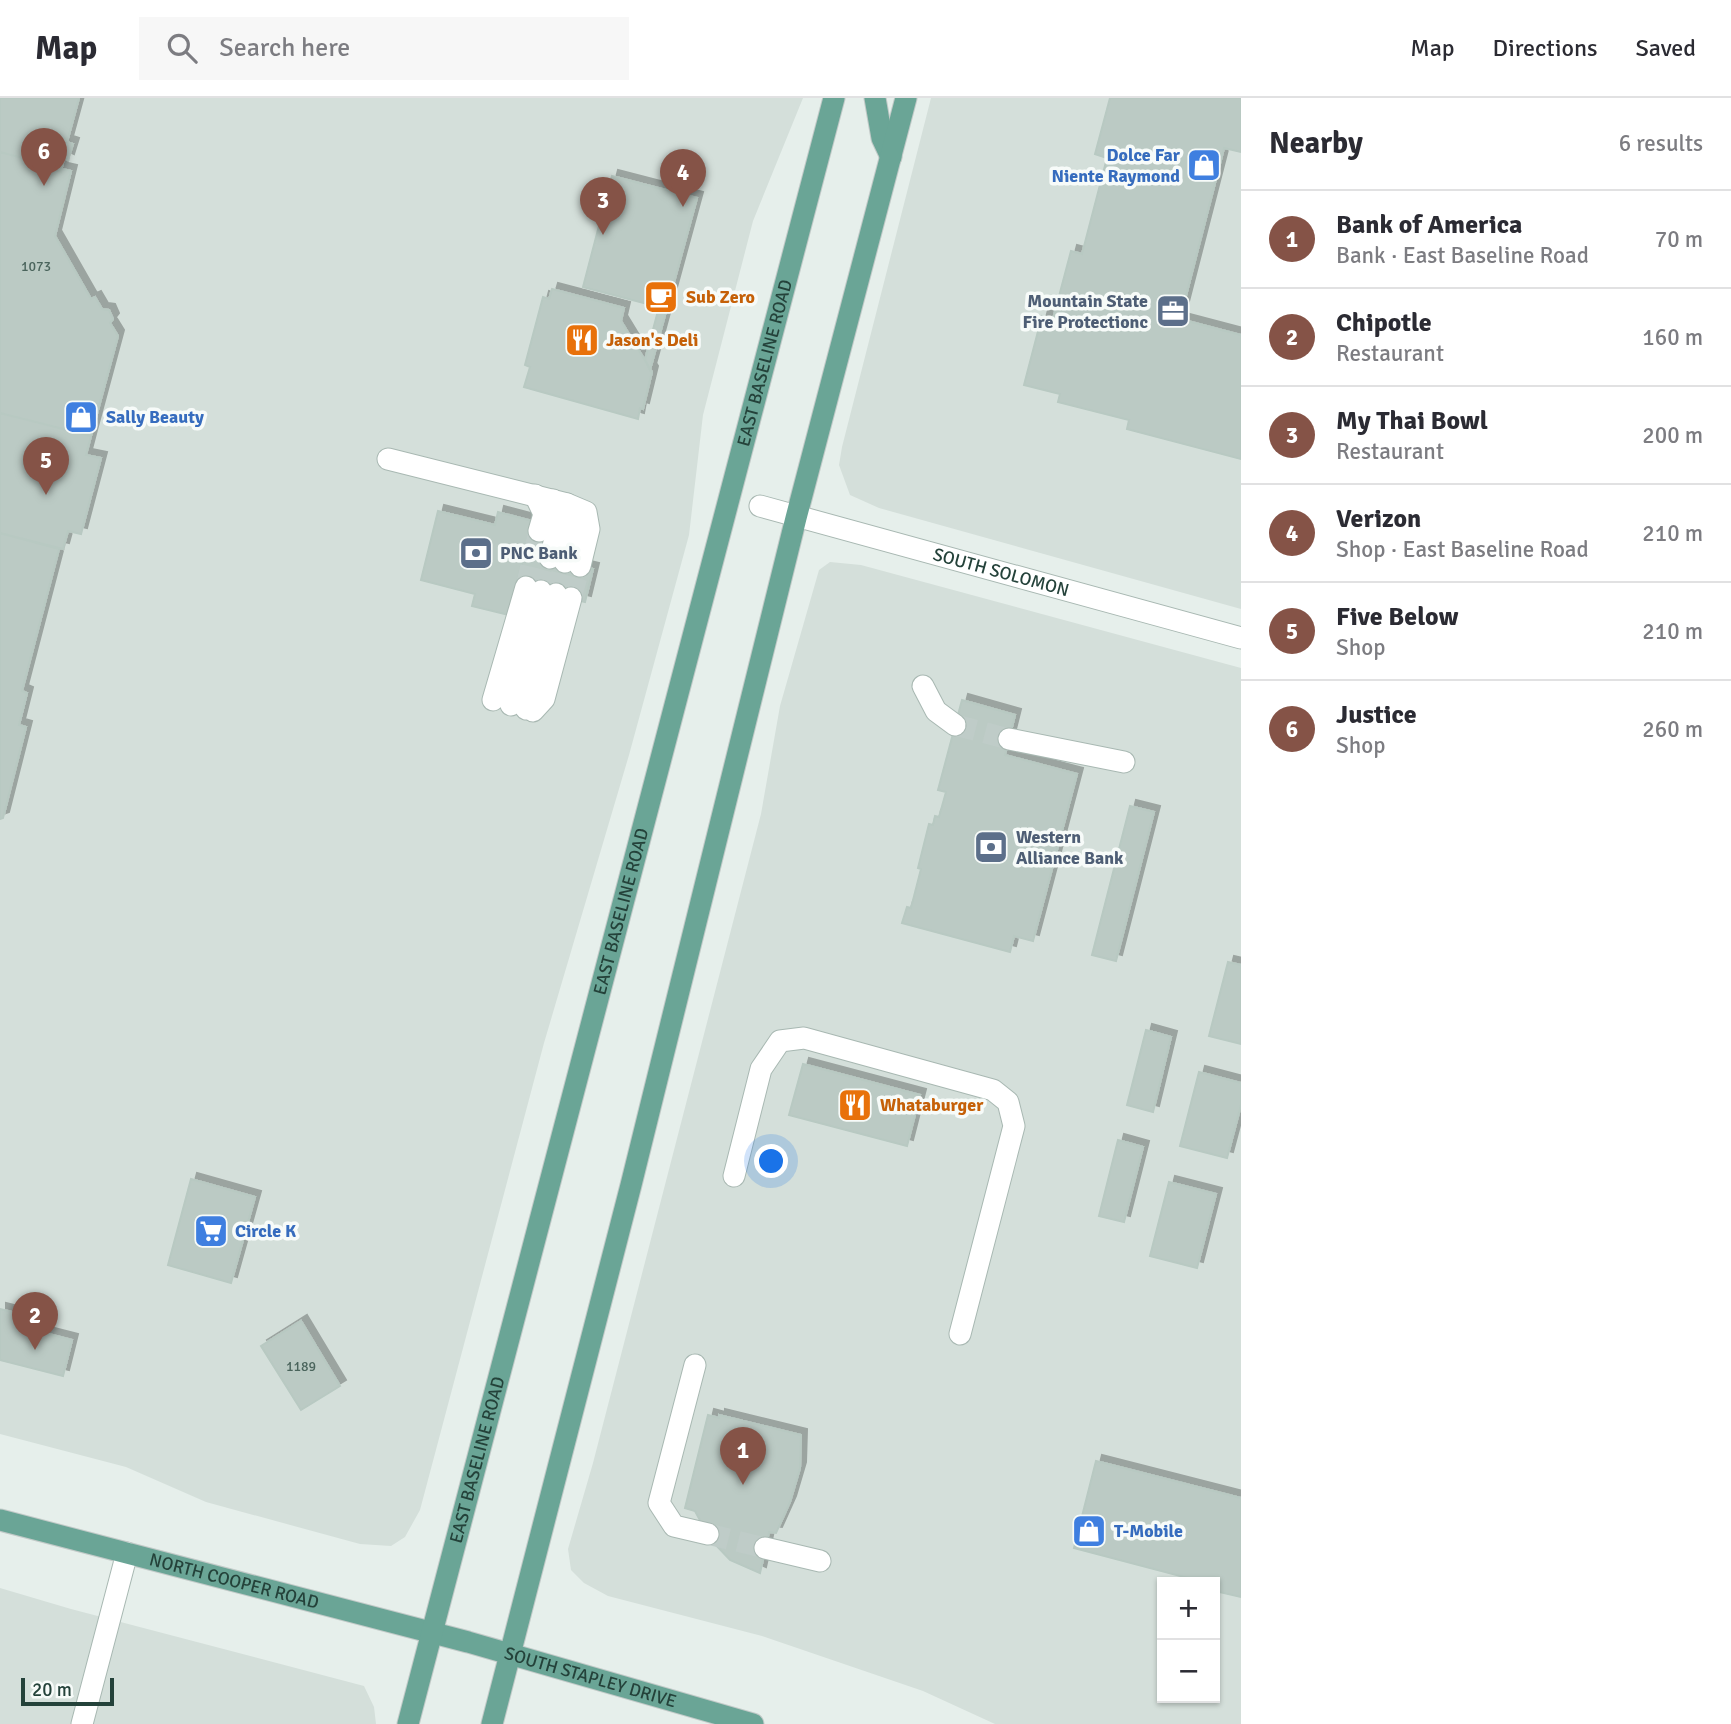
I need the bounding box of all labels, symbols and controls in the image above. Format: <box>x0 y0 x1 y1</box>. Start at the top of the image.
search box <box>139 17 629 80</box>
text: Map <box>35 28 97 69</box>
icon: search <box>163 29 201 67</box>
text: Search here <box>219 32 350 64</box>
text: Map <box>1410 33 1455 63</box>
text: Directions <box>1493 33 1598 63</box>
text: Saved <box>1636 33 1696 63</box>
text: Nearby <box>1269 125 1363 162</box>
pin: 6 <box>21 128 67 186</box>
text: 6 results <box>1619 129 1703 158</box>
place label: Dolce Far Niente Raymond <box>1051 144 1181 187</box>
shop icon: Dolce Far Niente Raymond <box>1185 146 1223 184</box>
pin: 4 <box>660 149 706 207</box>
pin: 3 <box>580 177 626 235</box>
text: Bank of America <box>1336 209 1522 241</box>
text: 1 <box>1286 225 1298 254</box>
text: 70 m <box>1655 225 1703 254</box>
text: Bank · East Baseline Road <box>1336 241 1589 270</box>
house number: 1073 <box>21 258 51 275</box>
street label: EAST BASELINE ROAD <box>732 277 797 449</box>
cafe icon: Sub Zero <box>642 278 680 316</box>
place label: Sub Zero <box>686 286 755 308</box>
place label: Mountain State Fire Protectionc <box>1023 290 1148 333</box>
office icon: Mountain State Fire Protectionc <box>1154 292 1192 330</box>
text: Chipotle <box>1336 307 1432 339</box>
restaurant icon: Jason's Deli <box>563 321 601 359</box>
text: 2 <box>1286 323 1298 352</box>
text: 160 m <box>1642 323 1703 352</box>
place label: Jason's Deli <box>606 329 698 351</box>
text: Restaurant <box>1336 339 1444 368</box>
shop icon: Sally Beauty <box>62 398 100 436</box>
text: My Thai Bowl <box>1336 405 1488 437</box>
place label: Sally Beauty <box>106 406 204 428</box>
text: 3 <box>1286 421 1298 450</box>
text: 200 m <box>1642 421 1703 450</box>
pin: 5 <box>23 437 69 495</box>
text: Restaurant <box>1336 437 1444 466</box>
text: Verizon <box>1336 503 1421 535</box>
text: 4 <box>1286 519 1298 548</box>
text: 210 m <box>1642 519 1703 548</box>
bank icon: PNC Bank <box>457 534 495 572</box>
text: Shop · East Baseline Road <box>1336 535 1589 564</box>
place label: PNC Bank <box>500 542 578 564</box>
street label: SOUTH SOLOMON <box>931 543 1072 601</box>
text: Five Below <box>1336 601 1458 633</box>
text: 5 <box>1286 617 1298 646</box>
text: 210 m <box>1642 617 1703 646</box>
text: Shop <box>1336 633 1385 662</box>
text: Justice <box>1336 699 1417 731</box>
text: 6 <box>1286 715 1298 744</box>
text: 260 m <box>1642 715 1703 744</box>
text: Shop <box>1336 731 1385 760</box>
street label: EAST BASELINE ROAD <box>589 826 653 997</box>
place label: Western Alliance Bank <box>1016 826 1124 869</box>
bank icon: Western Alliance Bank <box>972 828 1010 866</box>
restaurant icon: Whataburger <box>836 1086 874 1124</box>
place label: Whataburger <box>880 1094 984 1116</box>
your location <box>754 1144 788 1178</box>
supermarket icon: Circle K <box>192 1212 230 1250</box>
place label: Circle K <box>235 1220 297 1242</box>
pin: 2 <box>12 1292 58 1350</box>
house number: 1189 <box>286 1358 316 1375</box>
street label: EAST BASELINE ROAD <box>445 1374 510 1546</box>
pin: 1 <box>720 1427 766 1485</box>
shop icon: T-Mobile <box>1070 1512 1108 1550</box>
place label: T-Mobile <box>1114 1520 1183 1542</box>
street label: NORTH COOPER ROAD <box>147 1548 321 1614</box>
map controls <box>1157 1577 1220 1703</box>
button: + <box>1157 1577 1220 1640</box>
button: − <box>1157 1640 1220 1703</box>
street label: SOUTH STAPLEY DRIVE <box>502 1642 679 1712</box>
scale bar <box>21 1675 114 1707</box>
text: 20 m <box>32 1678 72 1702</box>

